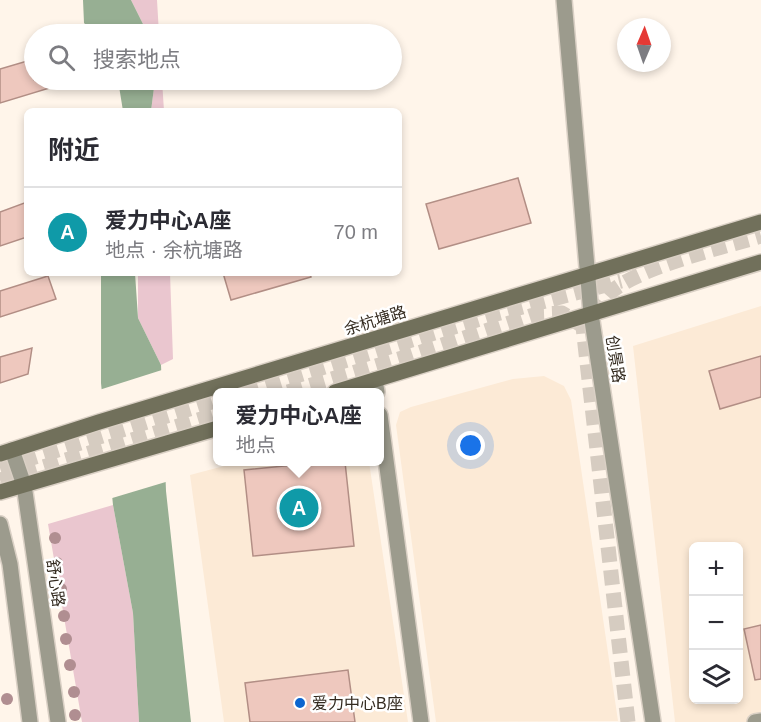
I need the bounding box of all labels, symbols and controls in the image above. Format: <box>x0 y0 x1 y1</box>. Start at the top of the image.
north arrow <box>617 18 671 72</box>
search box <box>24 24 402 90</box>
icon: search <box>45 41 78 74</box>
text: 搜索地点 <box>93 47 181 72</box>
text: 附近 <box>48 135 100 165</box>
text: 爱力中心A座 <box>105 208 231 233</box>
text: A <box>60 221 75 243</box>
text: 70 m <box>334 221 378 243</box>
text: 地点 · 余杭塘路 <box>105 239 243 261</box>
street label: 余杭塘路 <box>342 303 408 338</box>
street label: 创景路 <box>603 334 628 384</box>
popup <box>213 388 384 466</box>
text: 爱力中心A座 <box>236 403 361 428</box>
your location <box>456 431 485 460</box>
text: 地点 <box>236 434 276 456</box>
pin: A <box>280 486 318 530</box>
map controls <box>689 542 743 704</box>
button: + <box>689 542 743 596</box>
street label: 舒心路 <box>44 558 67 608</box>
button: − <box>689 596 743 650</box>
button: layers <box>689 650 743 704</box>
place label: 爱力中心B座 <box>312 695 403 712</box>
marker: 爱力中心B座 <box>293 696 307 710</box>

